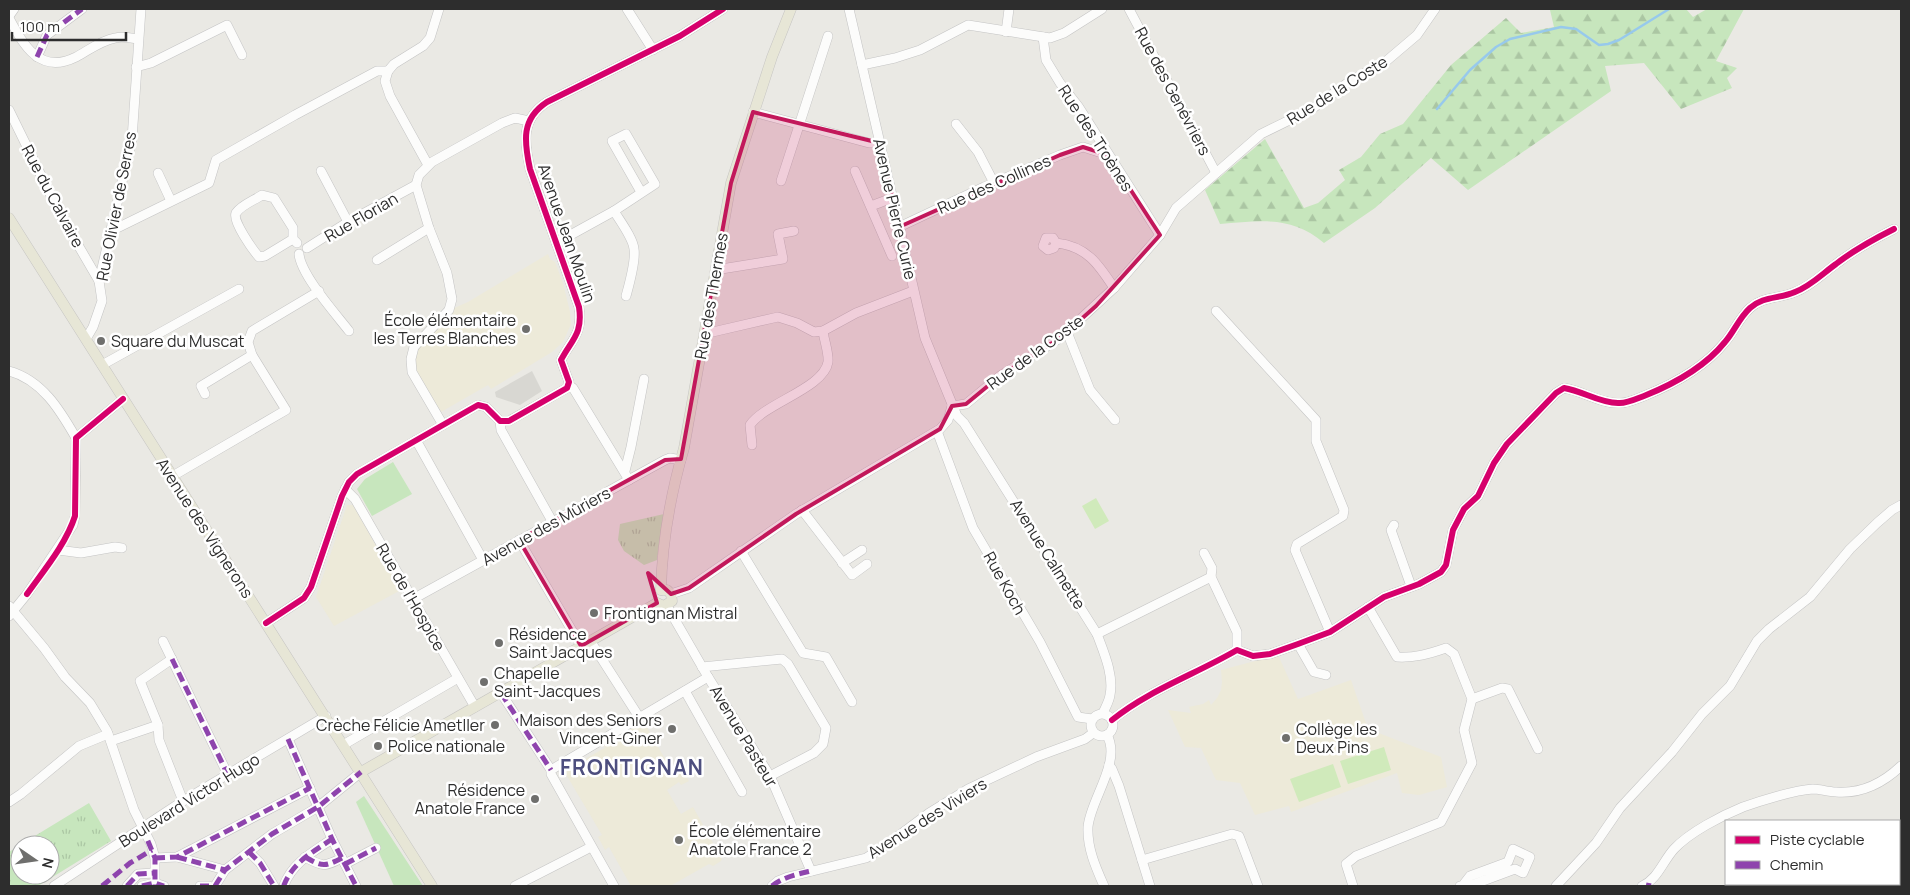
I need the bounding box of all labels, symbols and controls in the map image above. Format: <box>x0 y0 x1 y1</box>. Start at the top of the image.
scale bar <box>12 10 126 42</box>
text: 100 m <box>20 16 60 37</box>
street label: Rue des Genévriers <box>1130 23 1216 159</box>
street label: Rue de la Coste <box>1283 50 1391 130</box>
street label: Rue des Troènes <box>1053 81 1139 195</box>
street label: Rue Olivier de Serres <box>91 129 141 283</box>
street label: Avenue Pierre Curie <box>868 136 922 282</box>
street label: Rue du Calvaire <box>17 141 89 251</box>
street label: Rue des Collines <box>934 149 1054 219</box>
street label: Avenue Jean Moulin <box>533 161 601 305</box>
street label: Rue Florian <box>320 187 402 247</box>
street label: Rue des Thermes <box>689 231 733 361</box>
place label: École élémentaire les Terres Blanches <box>373 309 516 349</box>
street label: Rue de la Coste <box>982 309 1088 395</box>
marker: École élémentaire les Terres Blanches <box>520 323 532 335</box>
place label: Square du Muscat <box>111 330 245 352</box>
marker: Square du Muscat <box>95 335 107 347</box>
street label: Avenue des Vignerons <box>151 454 259 602</box>
street label: Avenue des Mûriers <box>478 481 614 571</box>
street label: Avenue Calmette <box>1005 495 1091 613</box>
street label: Rue de l'Hospice <box>371 539 451 655</box>
street label: Rue Koch <box>979 548 1031 618</box>
place label: Frontignan Mistral <box>604 602 737 624</box>
marker: Frontignan Mistral <box>588 607 600 619</box>
place label: Résidence Saint Jacques <box>509 623 613 663</box>
marker: Résidence Saint Jacques <box>493 637 505 649</box>
place label: Chapelle Saint-Jacques <box>494 662 601 702</box>
marker: Chapelle Saint-Jacques <box>478 676 490 688</box>
street label: Avenue Pasteur <box>705 681 783 791</box>
place label: Maison des Seniors Vincent-Giner <box>519 709 662 749</box>
place label: Crèche Félicie Ametller <box>316 714 485 736</box>
place label: Collège les Deux Pins <box>1296 718 1377 758</box>
marker: Crèche Félicie Ametller <box>489 719 501 731</box>
marker: Maison des Seniors Vincent-Giner <box>666 723 678 735</box>
marker: Collège les Deux Pins <box>1280 732 1292 744</box>
place label: Police nationale <box>388 735 505 757</box>
marker: Police nationale <box>372 740 384 752</box>
street label: Boulevard Victor Hugo <box>114 748 264 852</box>
district label: FRONTIGNAN <box>560 753 704 781</box>
street label: Avenue des Viviers <box>863 772 991 864</box>
place label: Résidence Anatole France <box>415 779 525 819</box>
marker: Résidence Anatole France <box>529 793 541 805</box>
place label: École élémentaire Anatole France 2 <box>689 820 821 860</box>
legend <box>1725 820 1900 885</box>
text: Piste cyclable <box>1770 829 1865 850</box>
marker: École élémentaire Anatole France 2 <box>673 834 685 846</box>
north arrow <box>10 835 60 885</box>
text: Chemin <box>1770 854 1823 875</box>
text: N <box>38 856 59 870</box>

